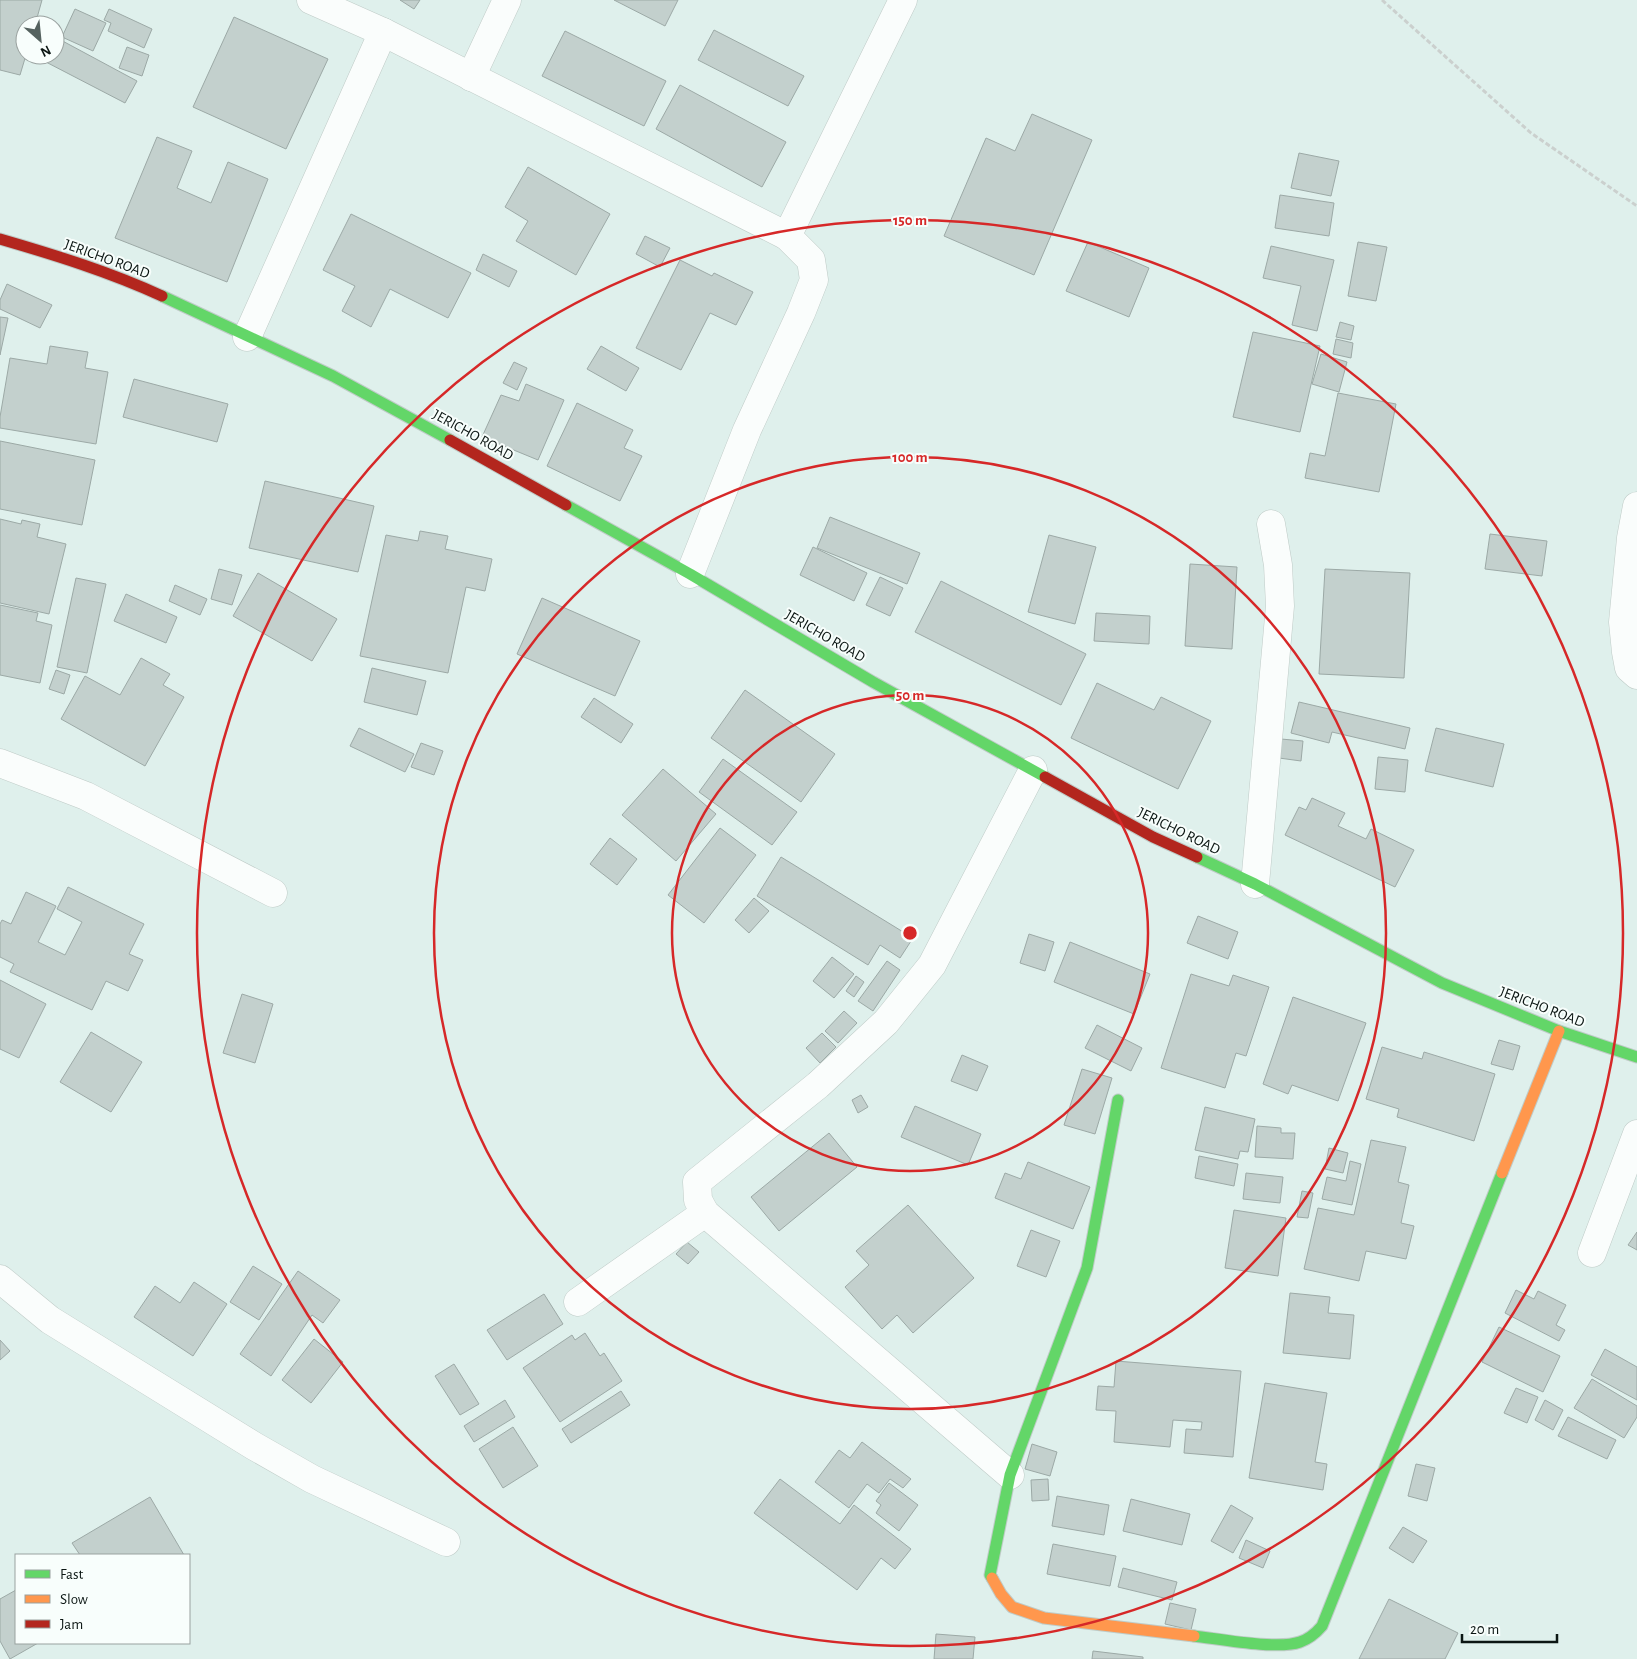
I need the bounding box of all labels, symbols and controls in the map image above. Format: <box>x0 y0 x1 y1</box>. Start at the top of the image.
north arrow <box>15 15 65 65</box>
text: N <box>38 42 53 59</box>
text: 150 m <box>893 213 927 228</box>
street label: JERICHO ROAD <box>62 237 152 281</box>
street label: JERICHO ROAD <box>430 407 516 463</box>
text: 100 m <box>892 450 928 465</box>
street label: JERICHO ROAD <box>782 607 868 665</box>
text: 50 m <box>896 688 924 703</box>
street label: JERICHO ROAD <box>1135 805 1223 858</box>
centre of rings <box>901 924 919 942</box>
street label: JERICHO ROAD <box>1497 984 1587 1030</box>
legend <box>15 1554 190 1644</box>
text: Fast <box>60 1567 84 1582</box>
text: Slow <box>60 1592 88 1607</box>
scale bar <box>1462 1612 1557 1644</box>
text: Jam <box>60 1617 83 1632</box>
text: 20 m <box>1470 1622 1499 1637</box>

